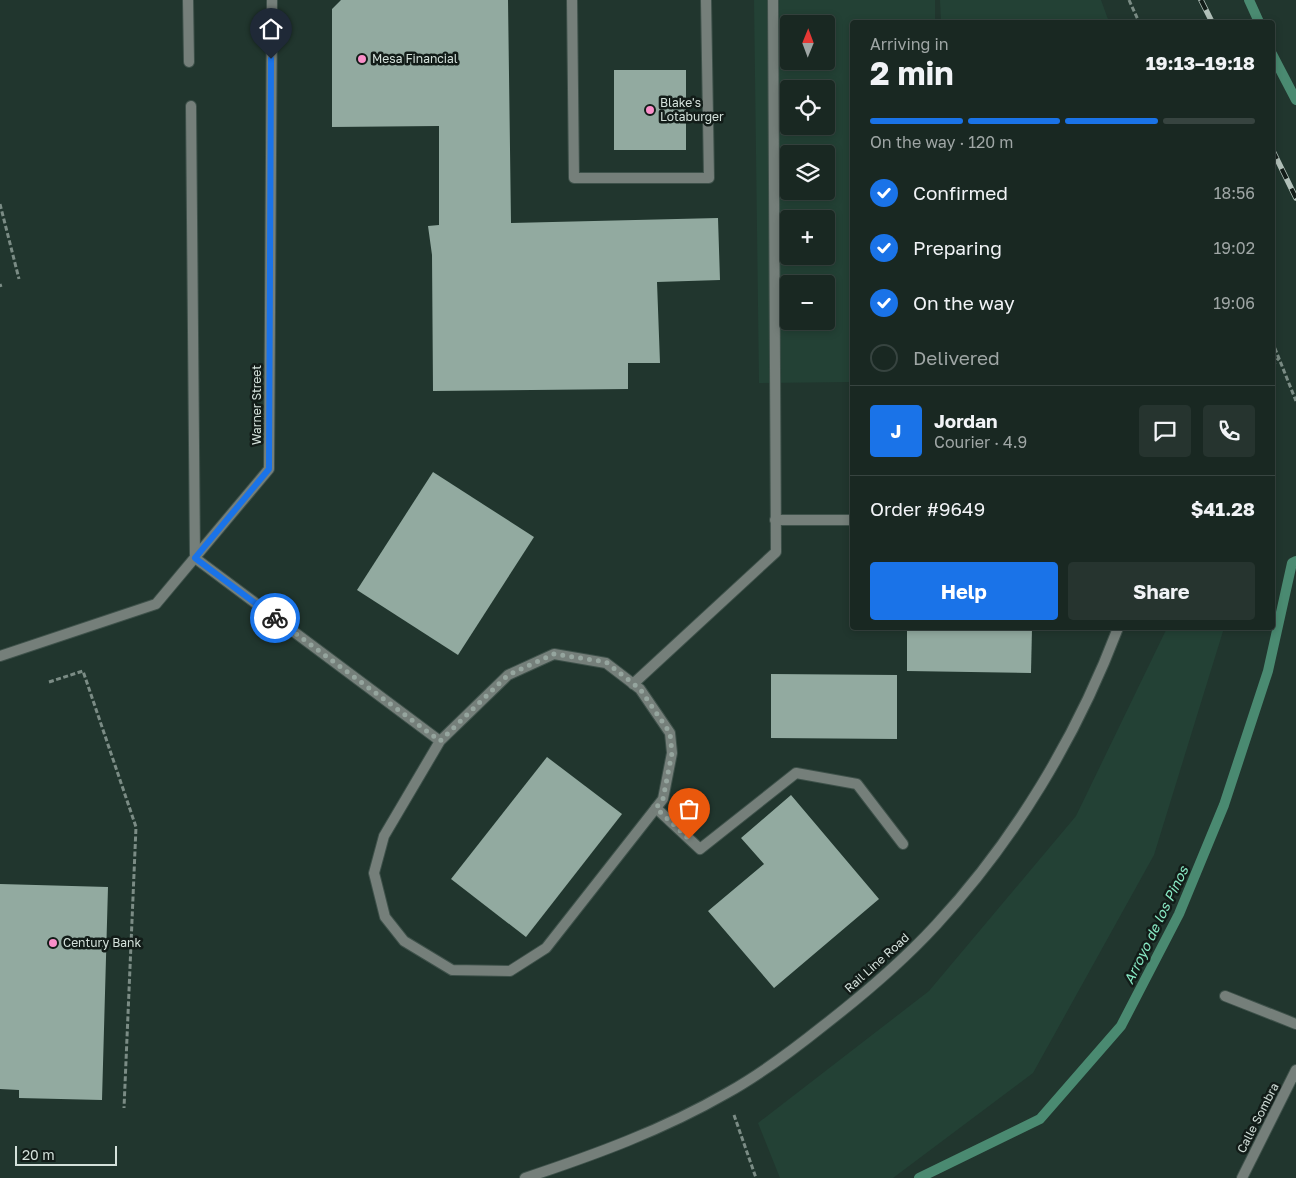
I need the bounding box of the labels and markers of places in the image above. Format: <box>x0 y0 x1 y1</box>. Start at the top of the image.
pin <box>250 8 292 59</box>
place label: Mesa Financial <box>372 51 458 66</box>
marker: Mesa Financial <box>356 53 368 65</box>
place label: Blake's Lotaburger <box>660 95 724 124</box>
marker: Blake's Lotaburger <box>644 104 656 116</box>
pin <box>668 788 710 839</box>
place label: Century Bank <box>63 935 141 950</box>
marker: Century Bank <box>47 937 59 949</box>

